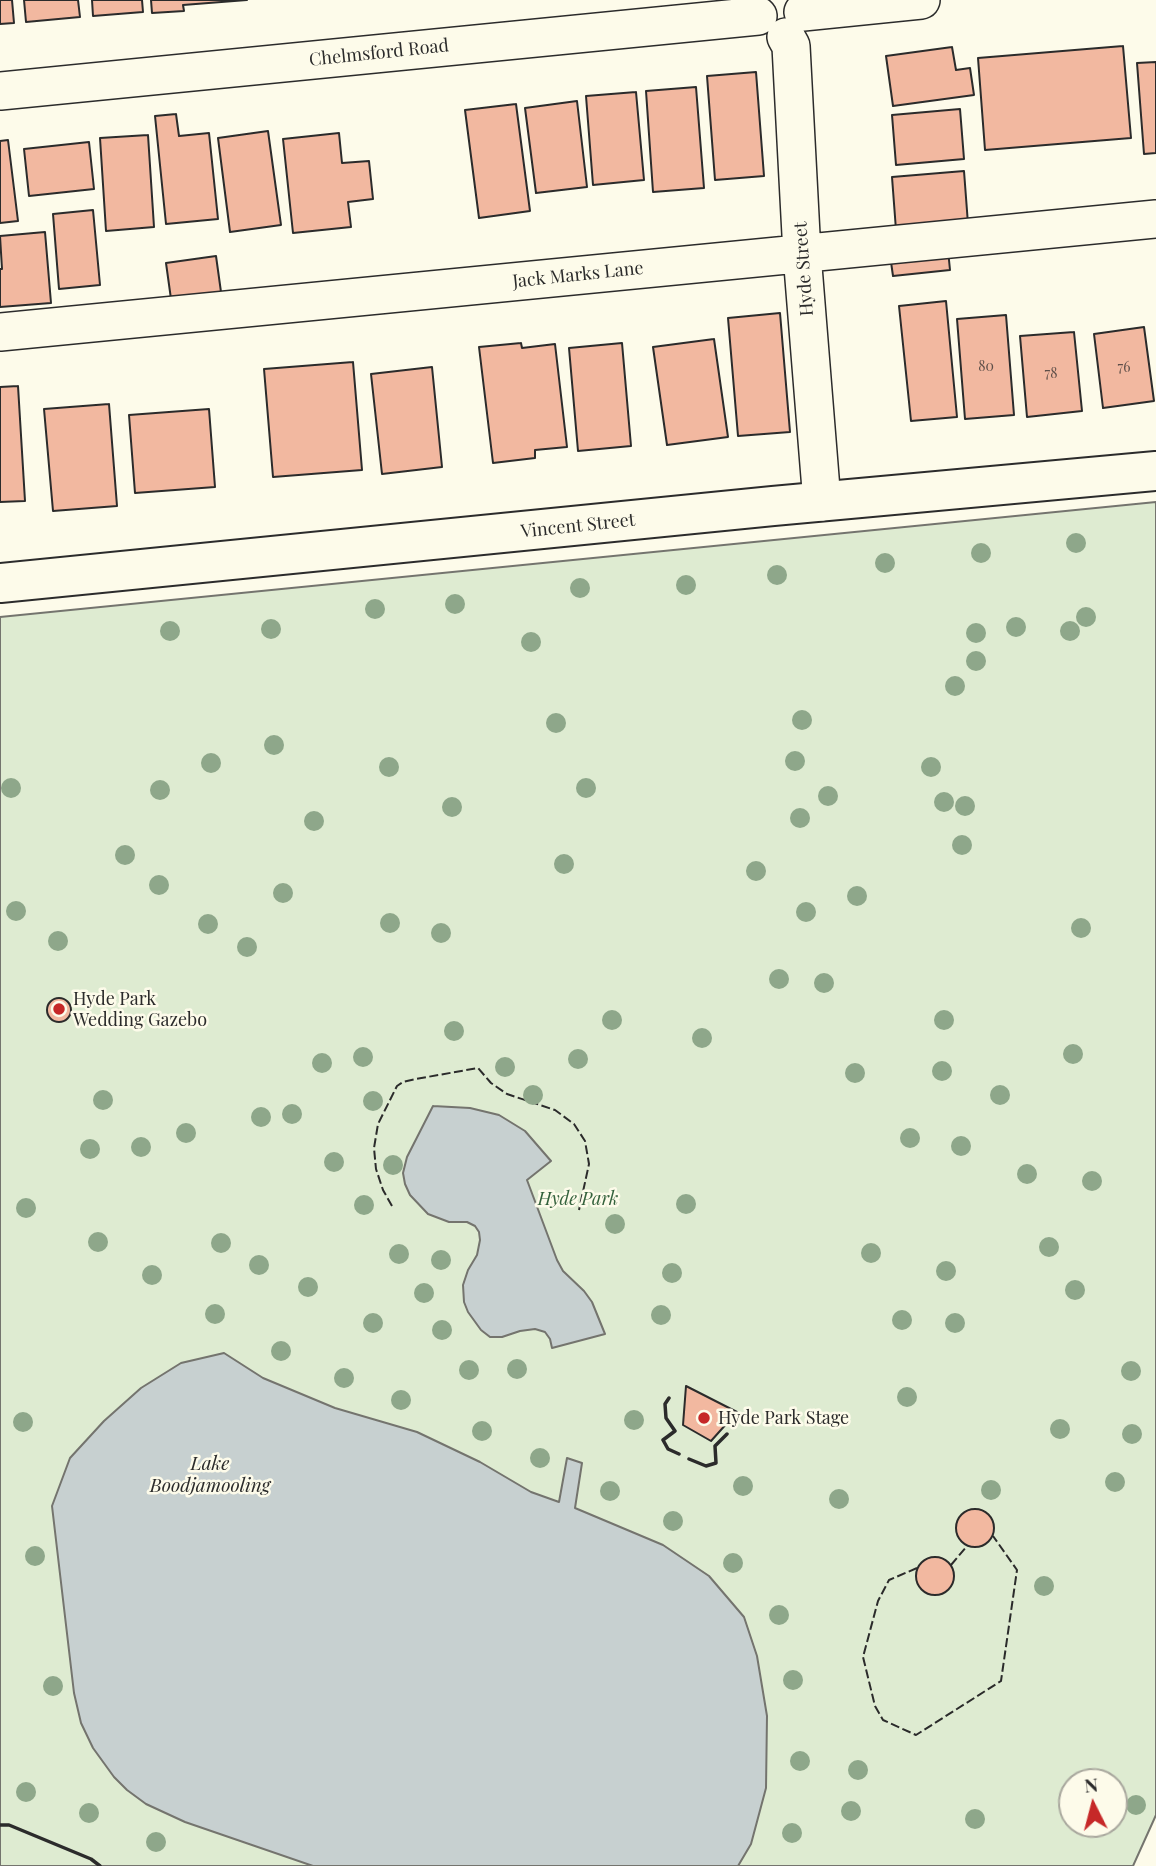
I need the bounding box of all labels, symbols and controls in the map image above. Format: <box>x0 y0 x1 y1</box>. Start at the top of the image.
street label: Chelmsford Road <box>308 35 450 71</box>
street label: Hyde Street <box>790 221 818 317</box>
street label: Jack Marks Lane <box>511 257 645 293</box>
house number: 80 <box>978 359 994 375</box>
house number: 76 <box>1118 360 1130 376</box>
house number: 78 <box>1045 366 1057 382</box>
street label: Vincent Street <box>520 509 636 543</box>
place label: Hyde Park Wedding Gazebo <box>73 988 207 1030</box>
marker: Hyde Park Wedding Gazebo <box>51 1001 67 1017</box>
park label: Hyde Park <box>538 1188 618 1210</box>
place label: Hyde Park Stage <box>718 1407 849 1429</box>
marker: Hyde Park Stage <box>696 1410 712 1426</box>
water label: Lake Boodjamooling <box>150 1453 270 1497</box>
north arrow <box>1058 1768 1128 1838</box>
text: N <box>1083 1770 1099 1798</box>

